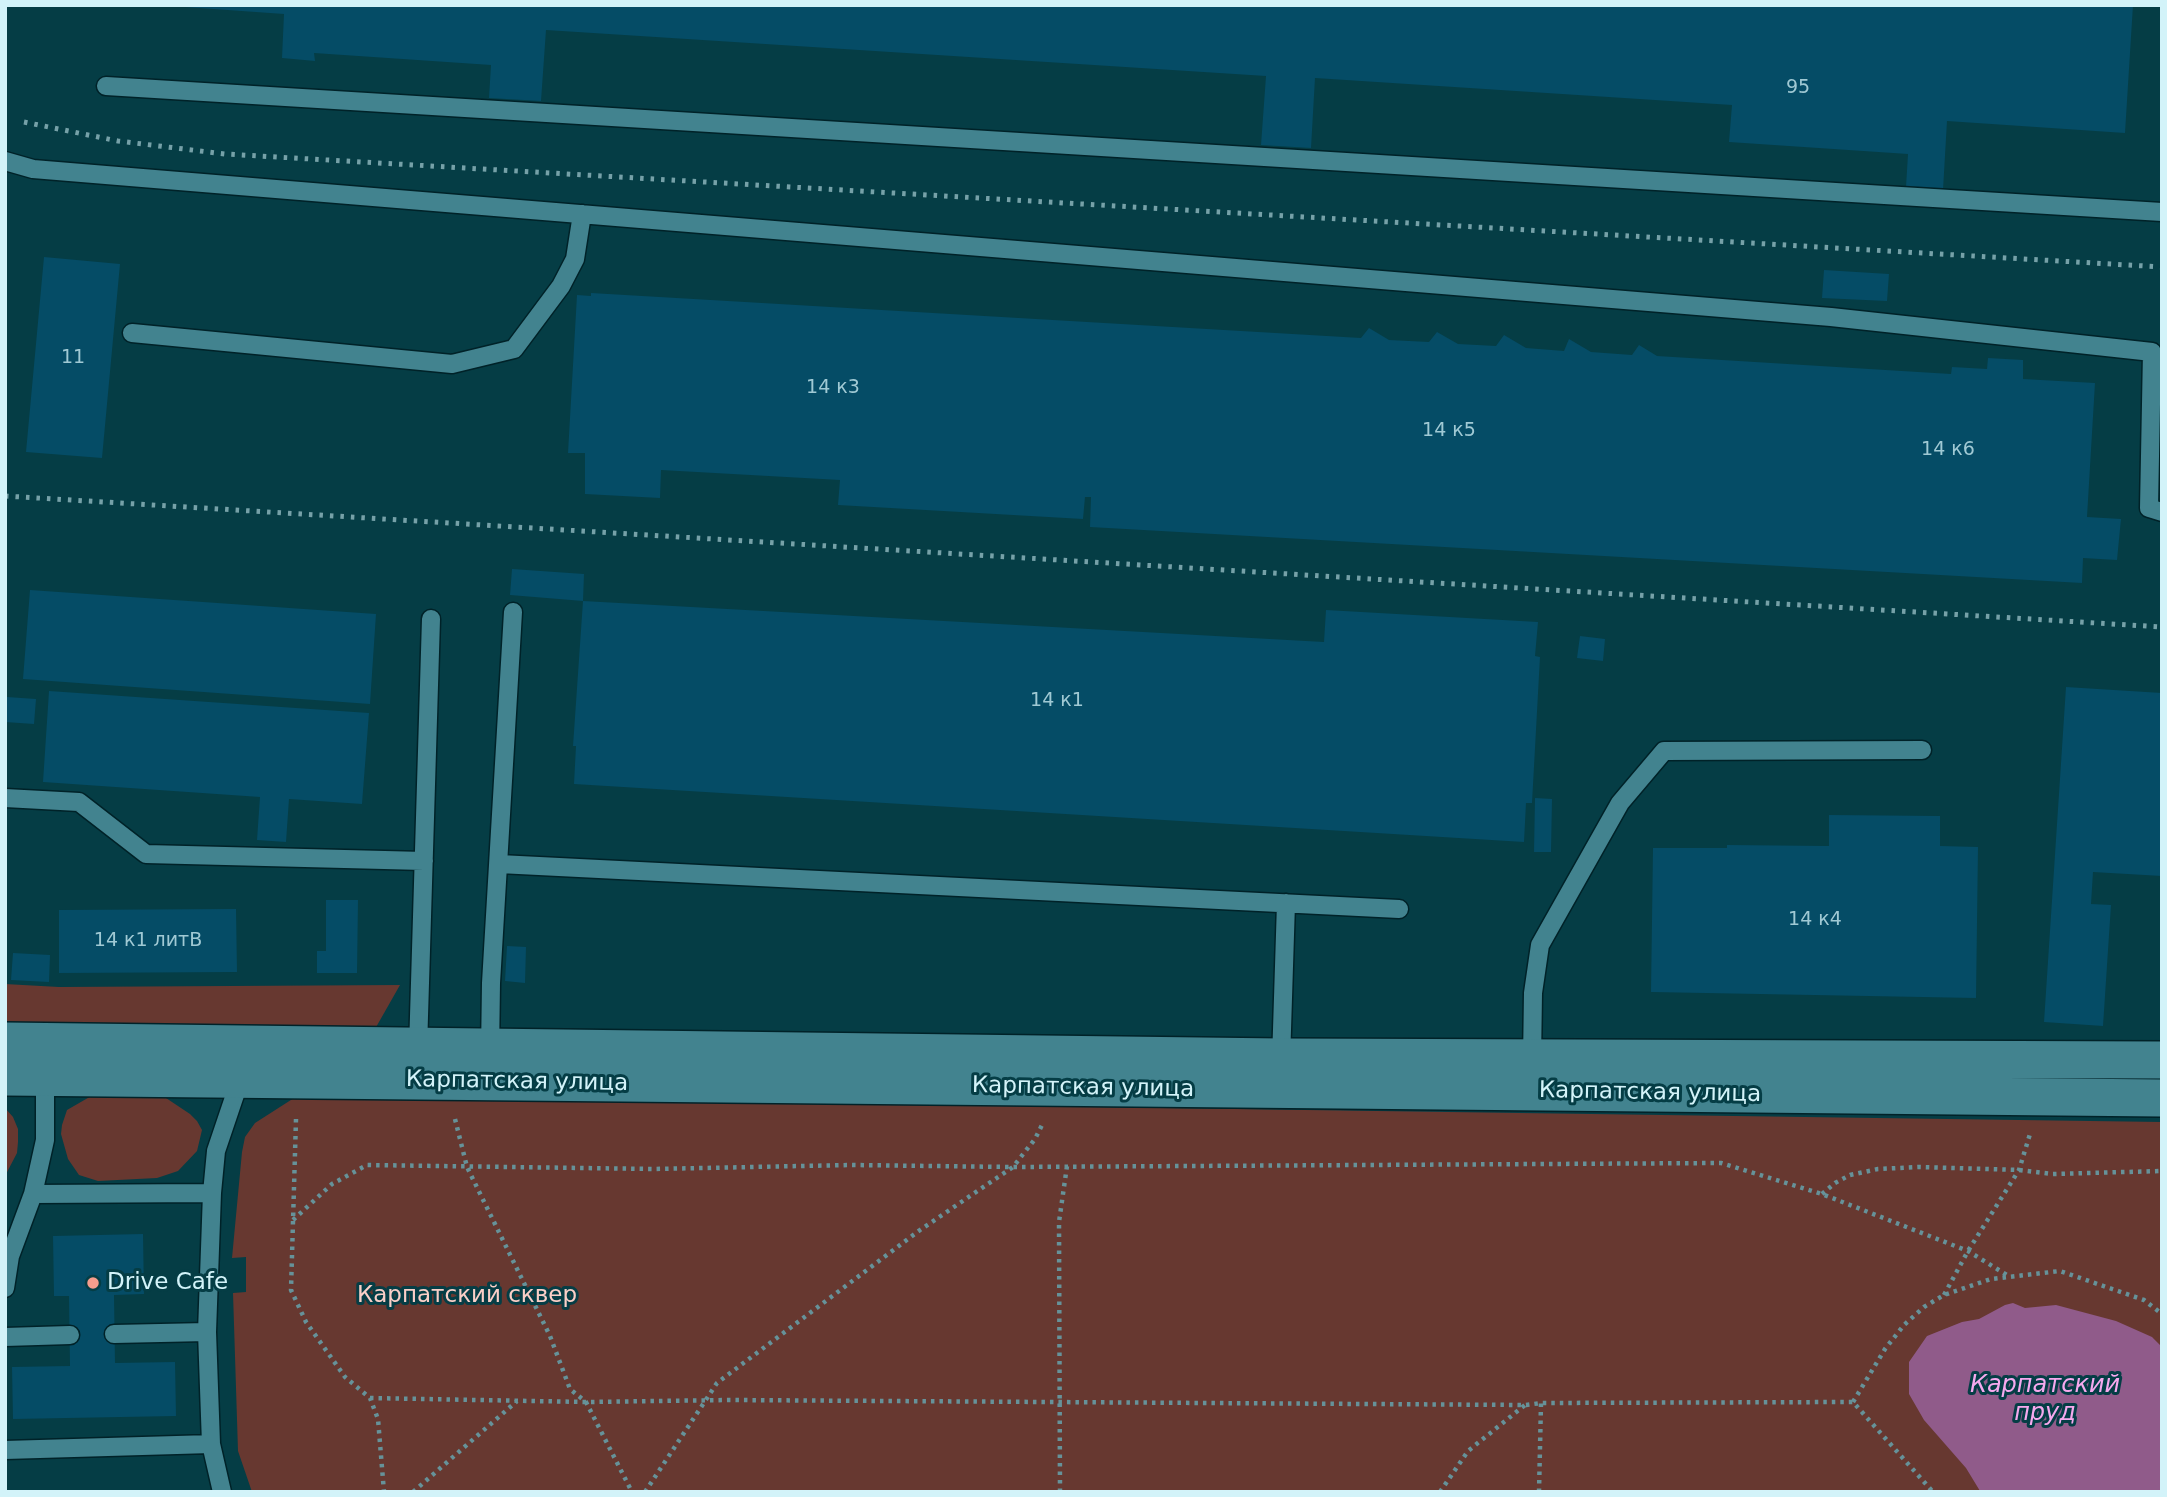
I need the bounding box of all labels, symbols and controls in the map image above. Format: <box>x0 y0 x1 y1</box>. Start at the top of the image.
house number: 95 <box>1786 77 1810 99</box>
house number: 11 <box>61 347 85 369</box>
house number: 14 к3 <box>806 377 860 399</box>
house number: 14 к5 <box>1422 420 1476 442</box>
house number: 14 к6 <box>1921 439 1975 461</box>
house number: 14 к1 <box>1030 690 1084 712</box>
house number: 14 к4 <box>1788 909 1842 931</box>
house number: 14 к1 литВ <box>94 930 202 952</box>
street label: Карпатская улица <box>406 1066 628 1098</box>
street label: Карпатская улица <box>972 1072 1194 1104</box>
street label: Карпатская улица <box>1539 1077 1761 1109</box>
place label: Drive Cafe <box>107 1269 228 1297</box>
marker: Drive Cafe <box>85 1275 101 1291</box>
park label: Карпатский сквер <box>357 1282 577 1310</box>
water label: Карпатский пруд <box>1970 1372 2120 1428</box>

